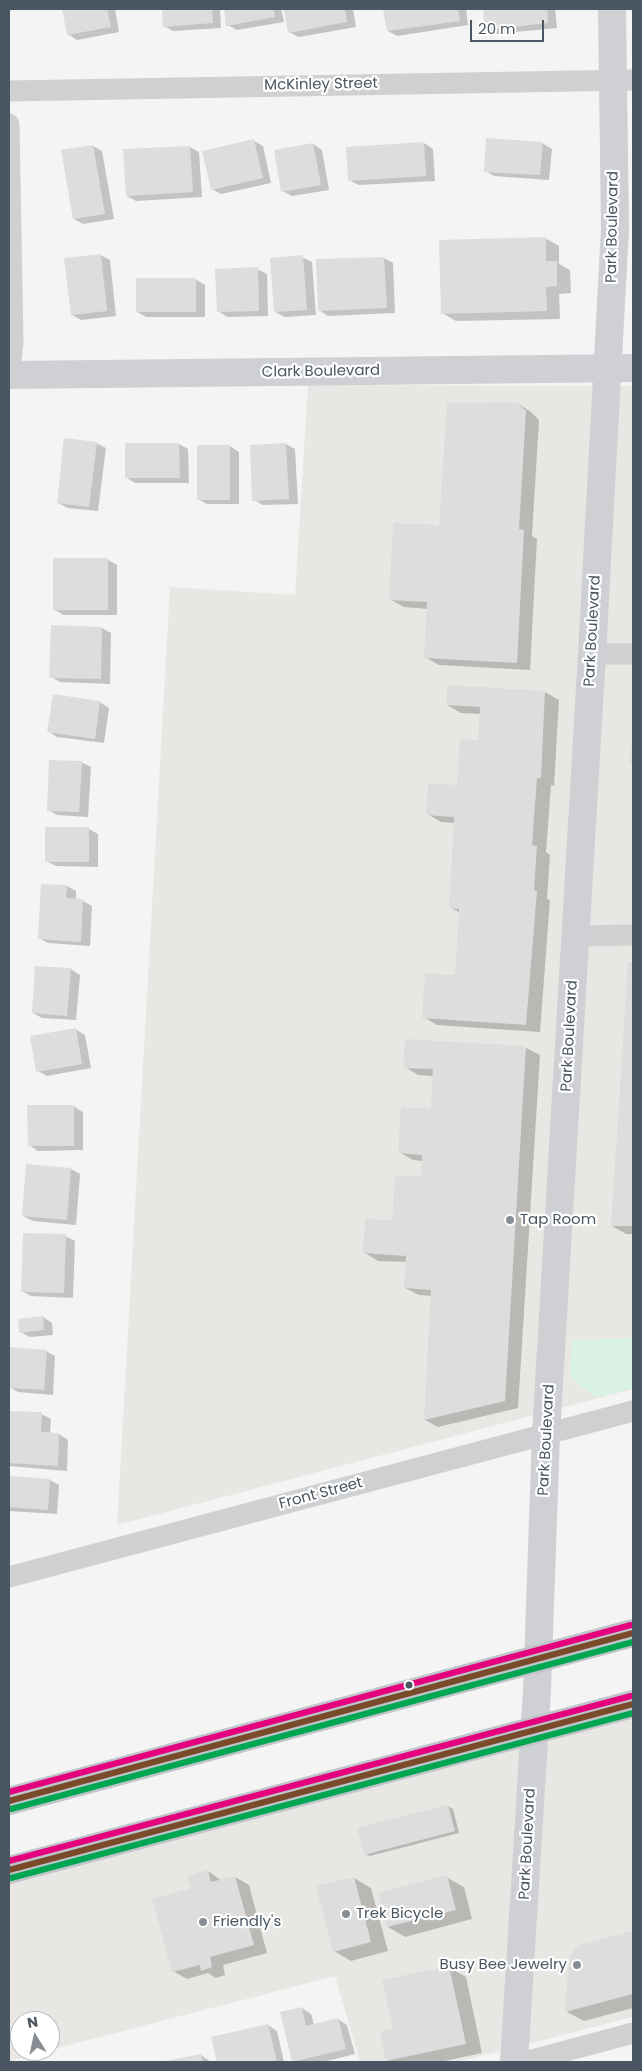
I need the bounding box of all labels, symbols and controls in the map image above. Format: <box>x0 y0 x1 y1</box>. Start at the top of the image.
scale bar <box>472 10 546 42</box>
text: 20 m <box>478 18 516 39</box>
street label: McKinley Street <box>264 75 378 95</box>
street label: Park Boulevard <box>603 171 623 283</box>
street label: Clark Boulevard <box>262 362 380 382</box>
street label: Park Boulevard <box>581 575 605 687</box>
street label: Park Boulevard <box>558 980 582 1092</box>
place label: Tap Room <box>520 1211 596 1229</box>
marker: Tap Room <box>504 1214 516 1226</box>
street label: Park Boulevard <box>535 1384 559 1496</box>
street label: Front Street <box>277 1474 365 1514</box>
unlabelled marker <box>404 1680 414 1690</box>
street label: Park Boulevard <box>516 1788 540 1900</box>
place label: Trek Bicycle <box>356 1905 443 1923</box>
marker: Trek Bicycle <box>340 1908 352 1920</box>
place label: Friendly's <box>213 1913 281 1931</box>
marker: Friendly's <box>197 1916 209 1928</box>
place label: Busy Bee Jewelry <box>440 1956 567 1974</box>
marker: Busy Bee Jewelry <box>571 1959 583 1971</box>
north arrow <box>10 2011 60 2061</box>
text: N <box>26 2011 39 2033</box>

